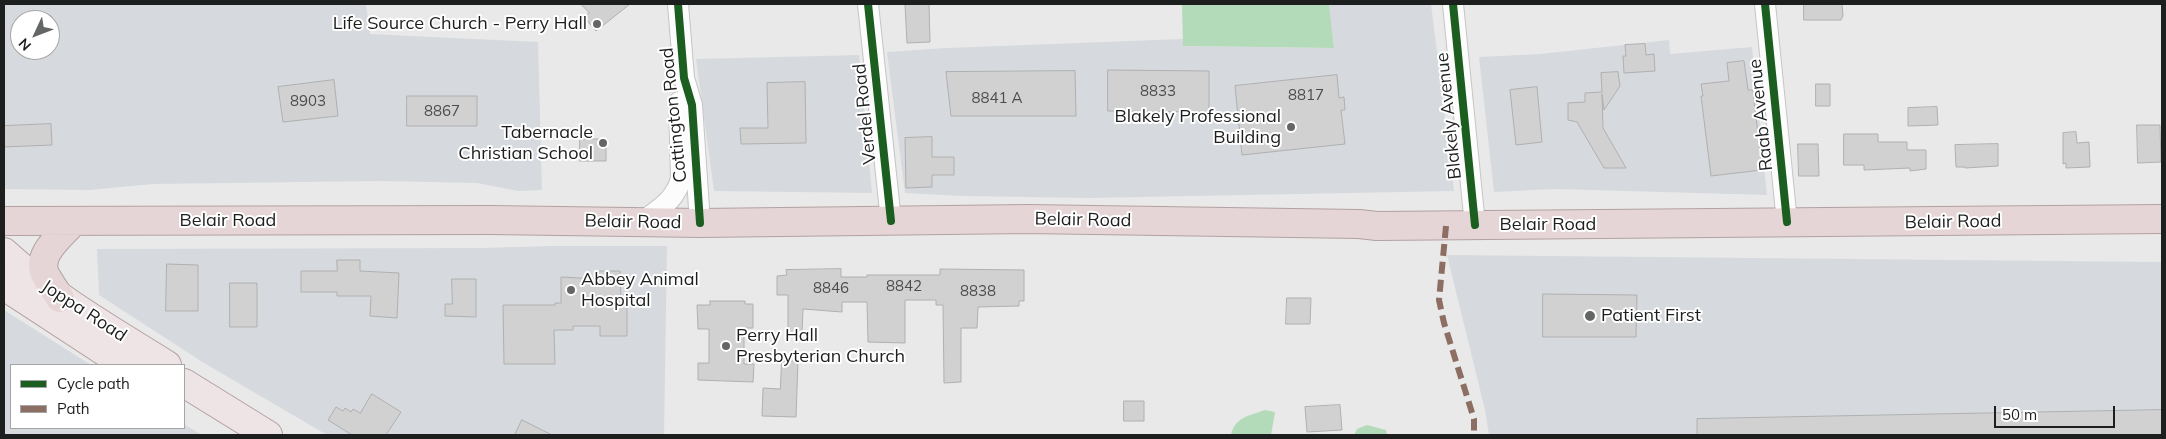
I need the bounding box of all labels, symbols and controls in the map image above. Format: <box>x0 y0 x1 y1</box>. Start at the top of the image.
north arrow <box>10 10 60 60</box>
place label: Life Source Church - Perry Hall <box>333 13 587 35</box>
marker: Life Source Church - Perry Hall <box>591 18 603 30</box>
text: N <box>15 35 35 55</box>
street label: Cottington Road <box>656 46 692 184</box>
street label: Blakely Avenue <box>1432 52 1466 180</box>
street label: Raab Avenue <box>1744 58 1778 172</box>
street label: Verdel Road <box>849 62 881 166</box>
house number: 8833 <box>1140 82 1176 100</box>
house number: 8817 <box>1288 86 1324 104</box>
house number: 8841 A <box>972 89 1022 107</box>
house number: 8903 <box>290 92 326 110</box>
house number: 8867 <box>424 102 460 120</box>
place label: Blakely Professional Building <box>1114 106 1281 148</box>
marker: Blakely Professional Building <box>1285 121 1297 133</box>
place label: Tabernacle Christian School <box>458 122 593 164</box>
marker: Tabernacle Christian School <box>597 137 609 149</box>
street label: Belair Road <box>1034 208 1132 232</box>
street label: Belair Road <box>180 210 276 232</box>
street label: Belair Road <box>584 210 682 234</box>
street label: Belair Road <box>1904 210 2002 234</box>
street label: Belair Road <box>1500 214 1596 236</box>
place label: Abbey Animal Hospital <box>581 269 699 312</box>
street label: Joppa Road <box>37 275 131 347</box>
house number: 8842 <box>886 277 922 295</box>
house number: 8846 <box>813 279 849 297</box>
house number: 8838 <box>960 282 996 300</box>
marker: Abbey Animal Hospital <box>565 284 577 296</box>
place label: Patient First <box>1601 305 1701 327</box>
marker: Patient First <box>1583 309 1597 323</box>
place label: Perry Hall Presbyterian Church <box>736 325 905 368</box>
marker: Perry Hall Presbyterian Church <box>720 340 732 352</box>
legend <box>10 364 185 429</box>
text: Cycle path <box>57 374 130 393</box>
scale bar <box>1996 396 2117 428</box>
text: Path <box>57 399 89 418</box>
text: 50 m <box>2002 405 2037 424</box>

